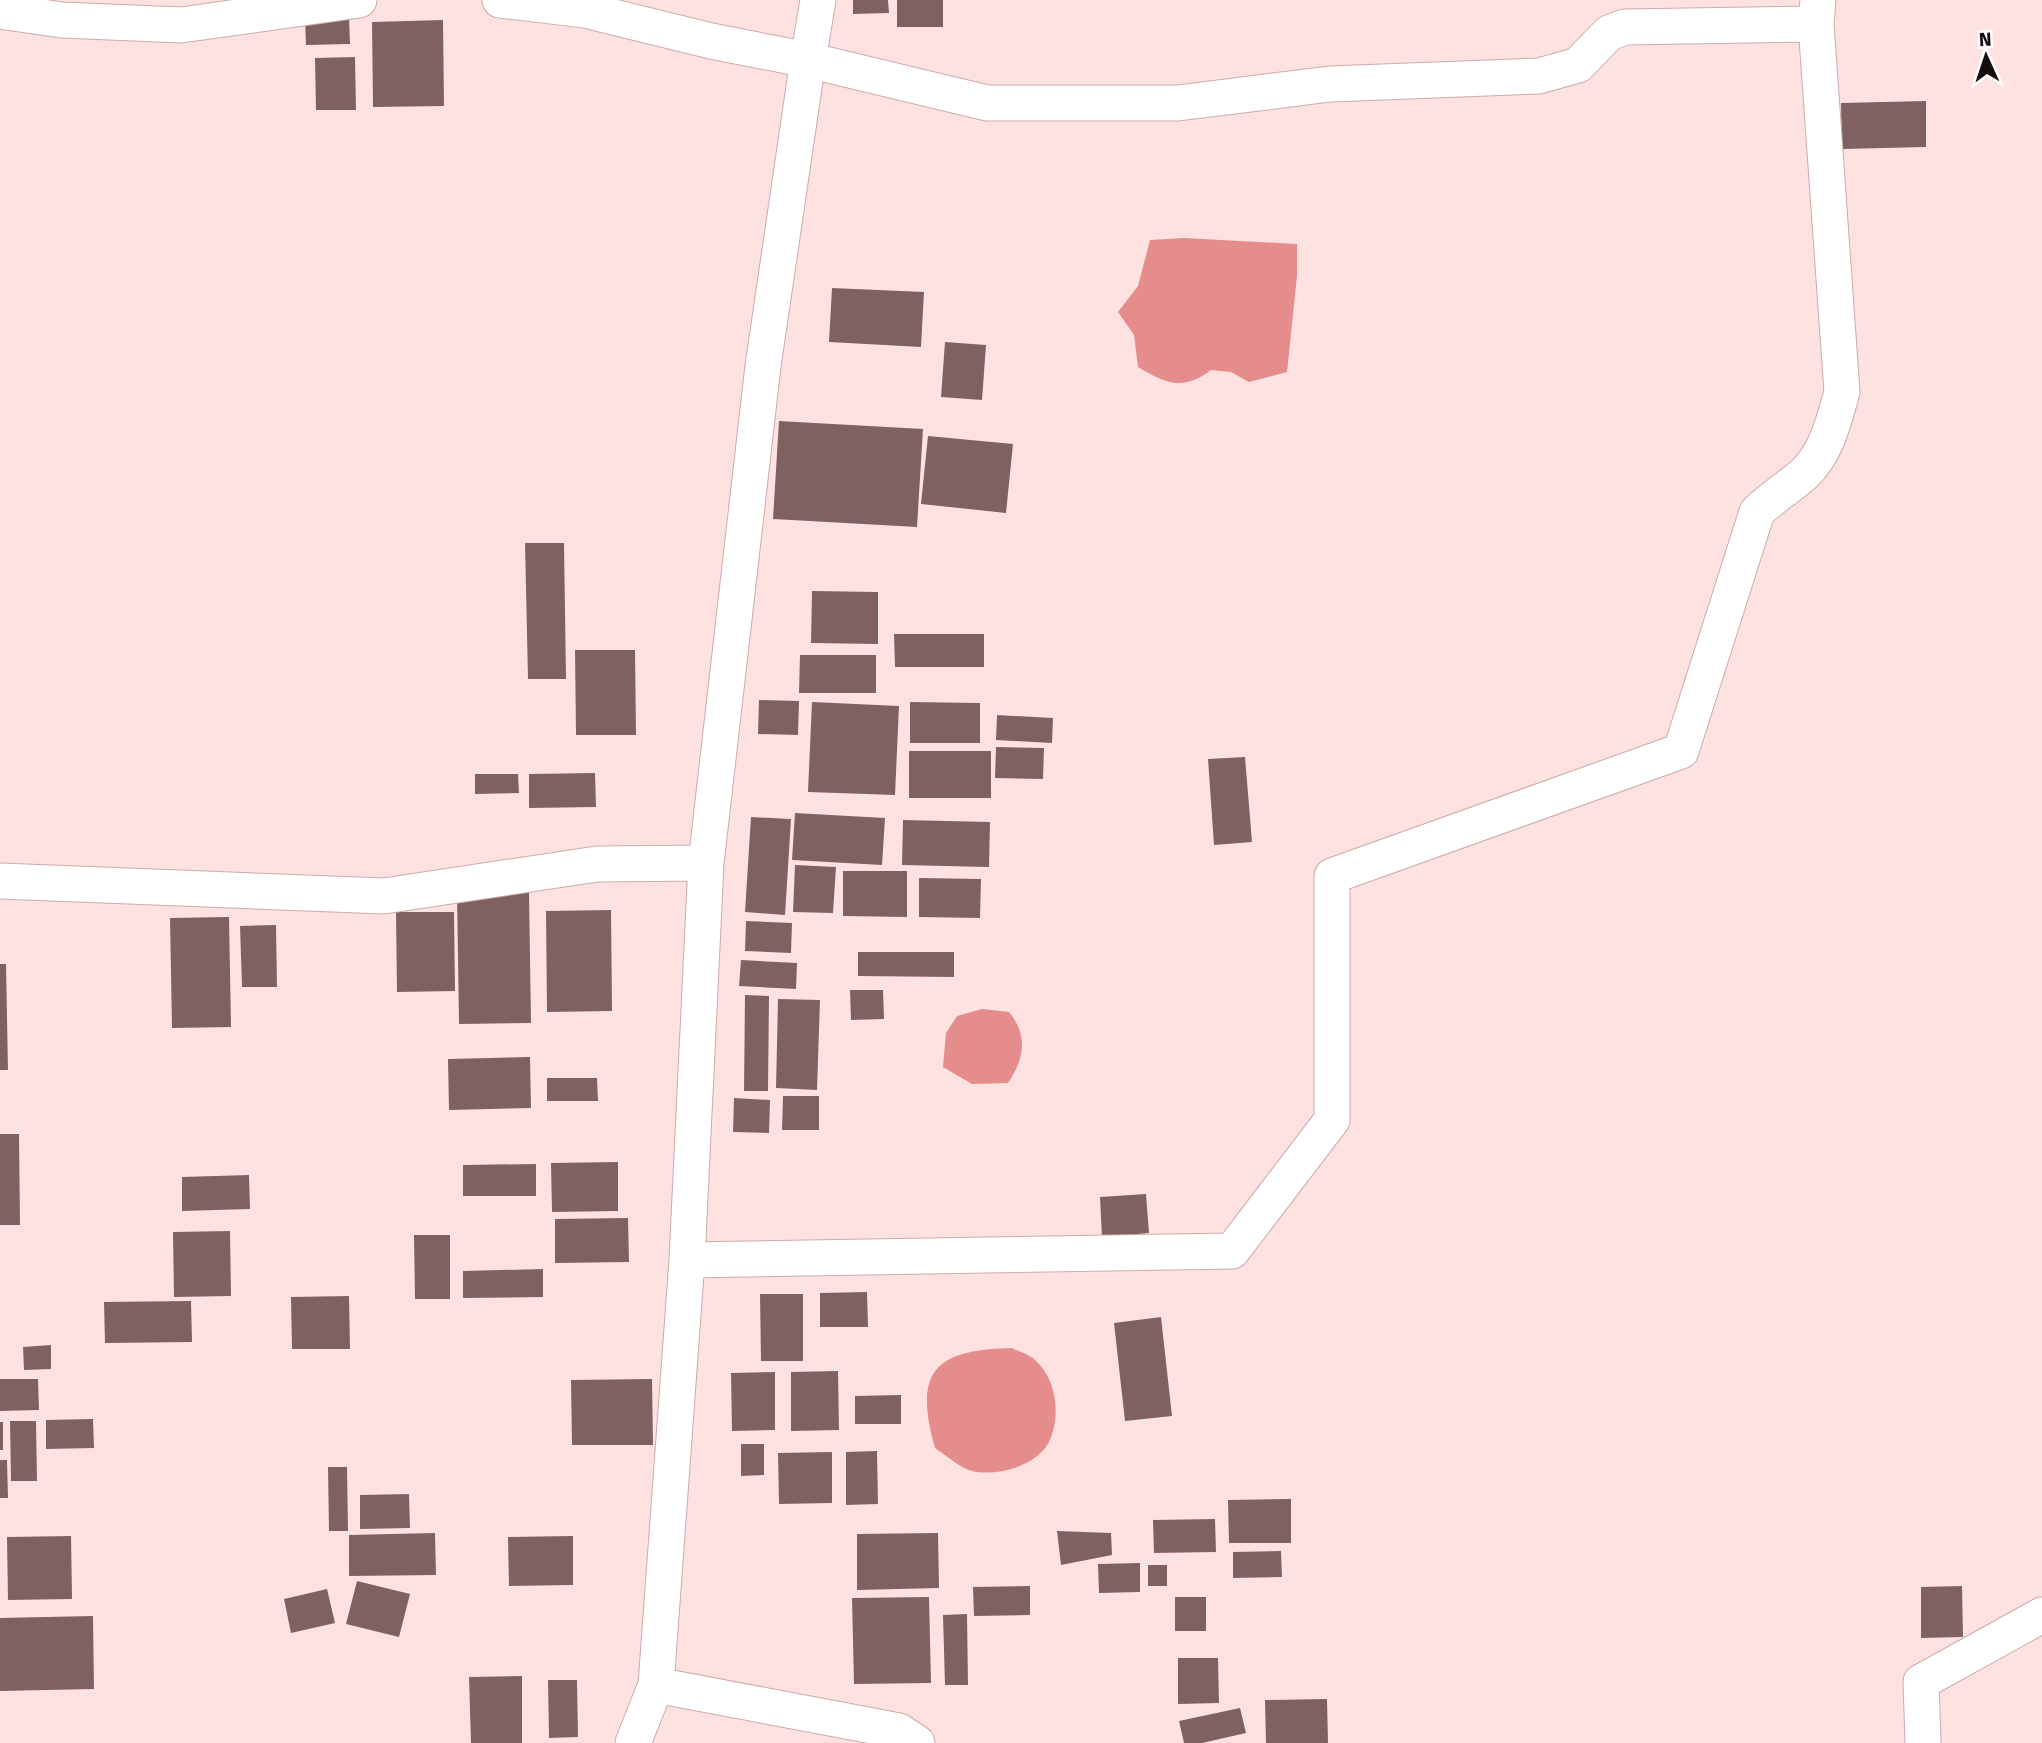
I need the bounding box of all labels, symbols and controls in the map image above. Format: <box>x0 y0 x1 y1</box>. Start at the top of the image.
north arrow <box>1951 21 2021 91</box>
text: N <box>1978 28 1992 51</box>

